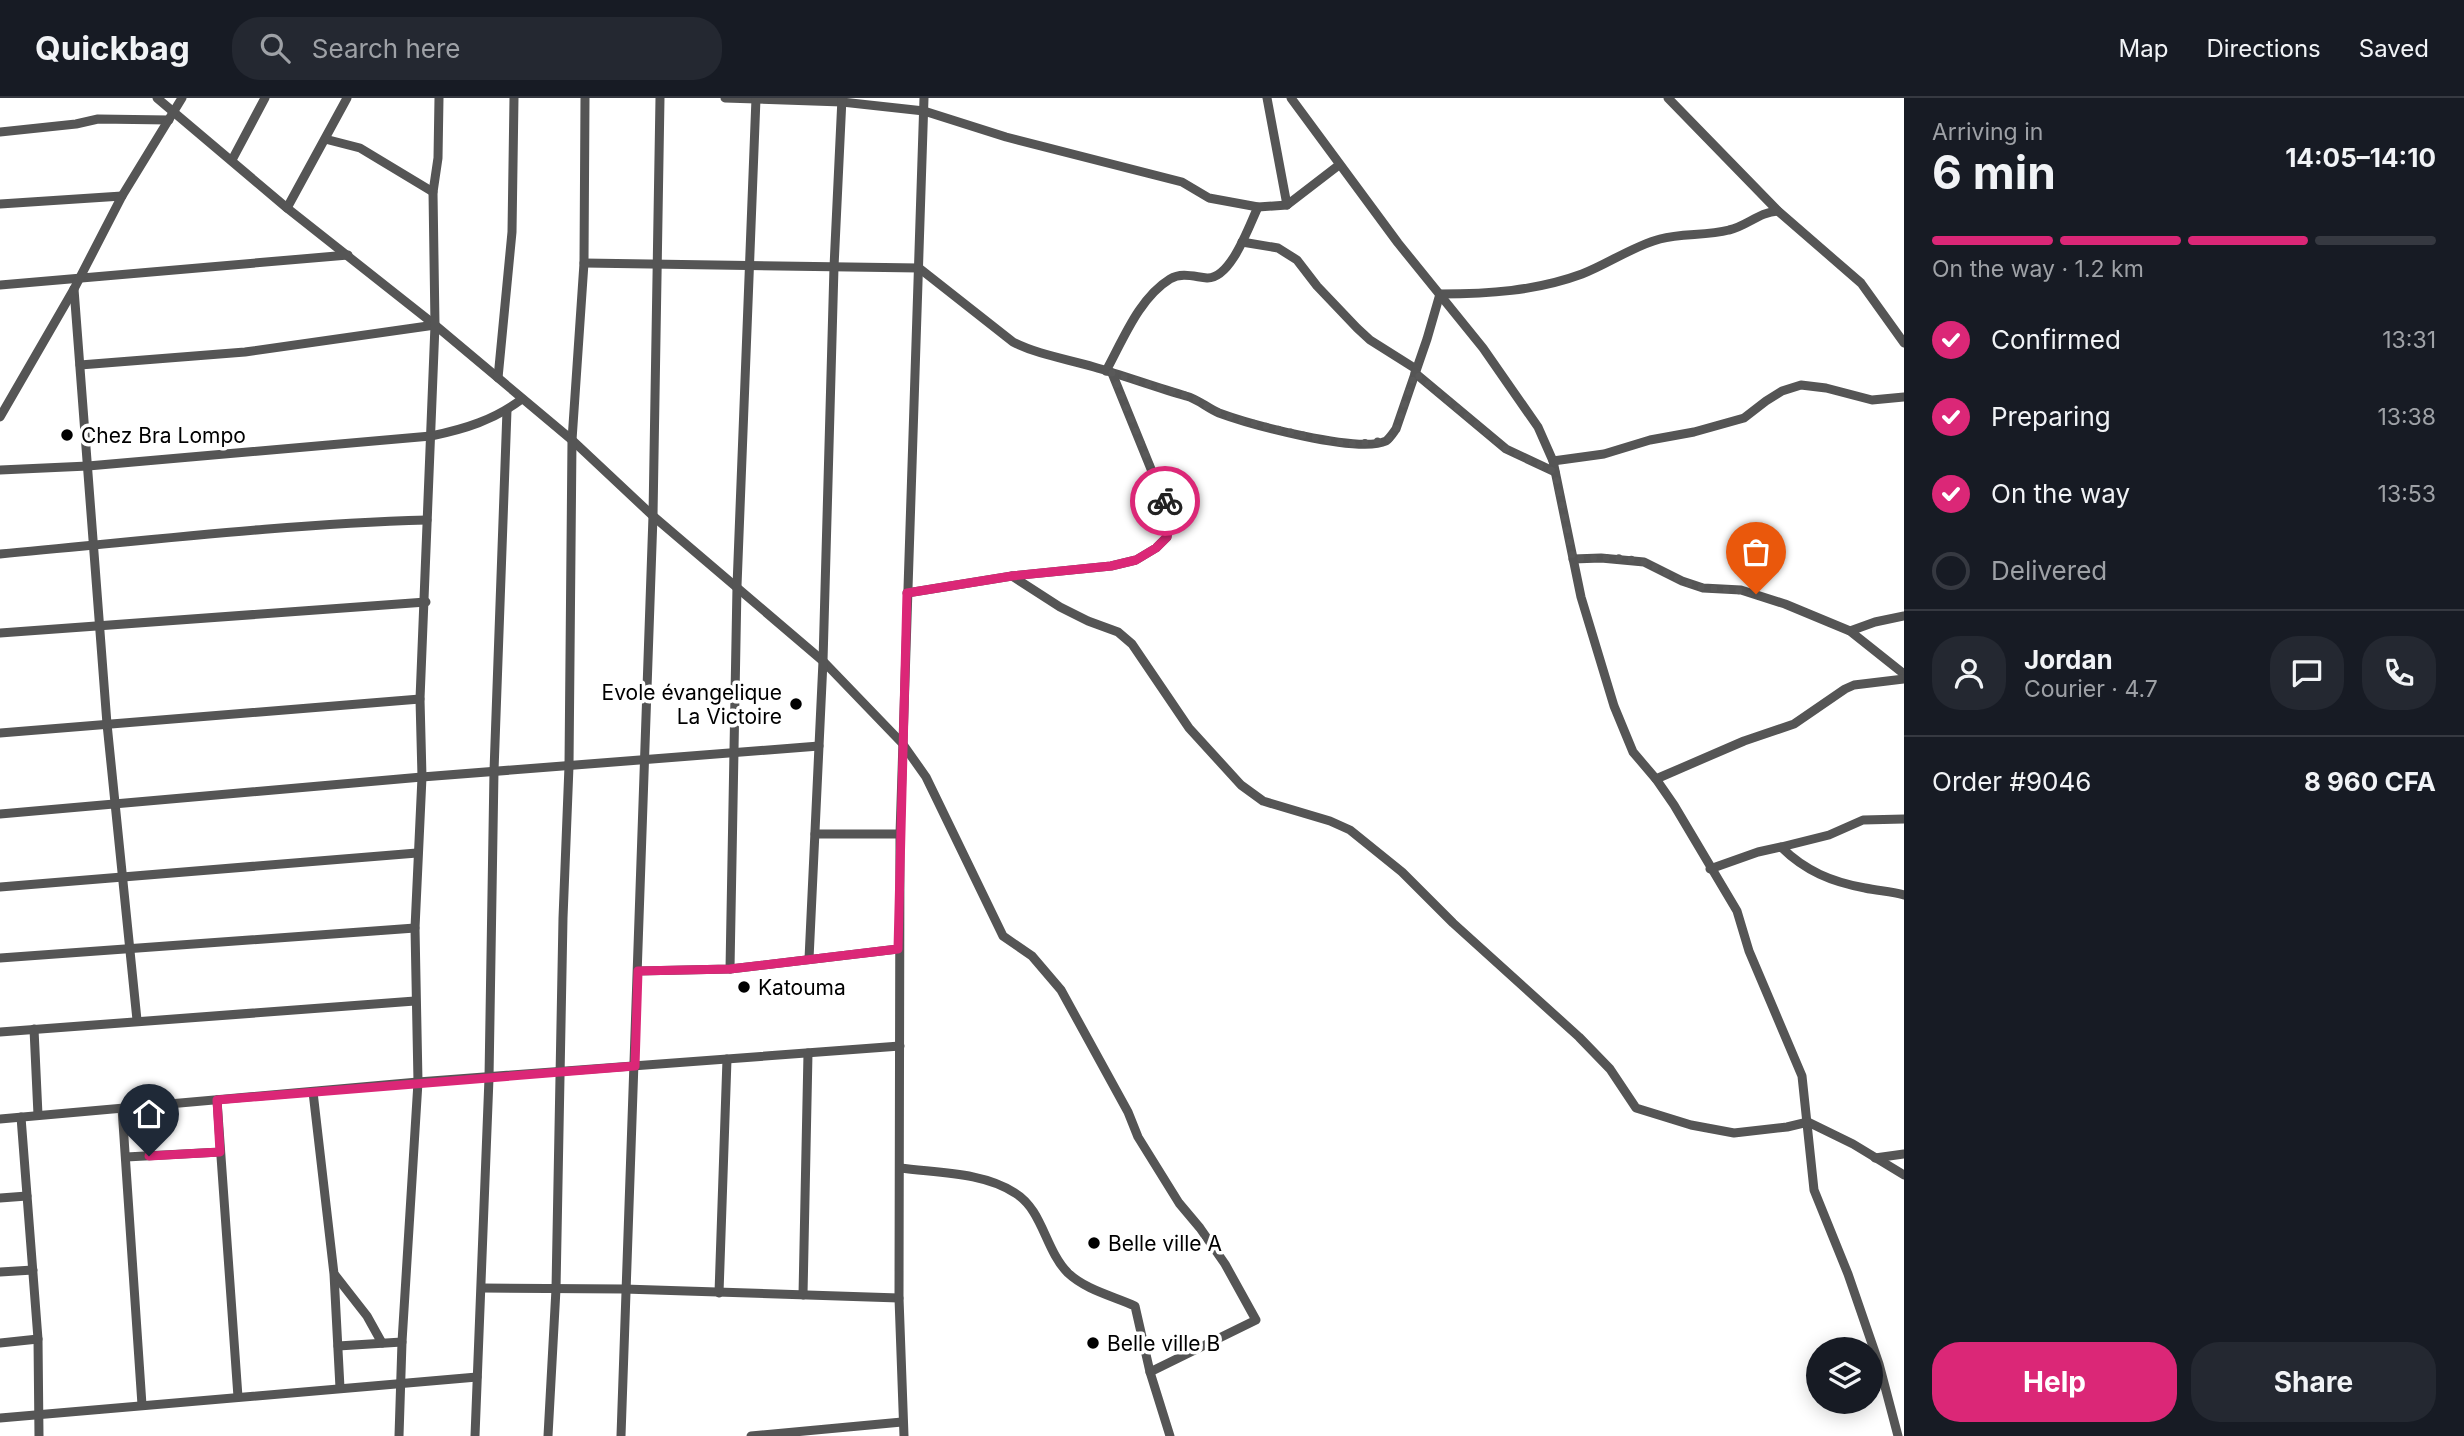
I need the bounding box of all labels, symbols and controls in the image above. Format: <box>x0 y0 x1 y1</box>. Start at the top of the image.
search box <box>232 17 722 80</box>
text: Quickbag <box>35 28 190 68</box>
icon: search <box>256 29 294 67</box>
text: Search here <box>312 33 460 64</box>
text: Map <box>2119 34 2168 63</box>
text: Directions <box>2206 34 2321 63</box>
text: Saved <box>2359 34 2429 63</box>
text: Arriving in <box>1932 118 2043 146</box>
text: 14:05–14:10 <box>2285 142 2436 173</box>
text: 6 min <box>1932 144 2056 200</box>
text: On the way · 1.2 km <box>1932 255 2144 283</box>
icon: check <box>1932 321 1970 359</box>
text: Confirmed <box>1991 324 2121 355</box>
text: 13:31 <box>2382 326 2436 354</box>
icon: check <box>1932 398 1970 436</box>
text: Preparing <box>1991 401 2111 432</box>
text: 13:38 <box>2377 403 2436 431</box>
place label: Chez Bra Lompo <box>81 423 246 448</box>
marker: Chez Bra Lompo <box>59 427 75 443</box>
courier <box>1130 466 1200 536</box>
icon: check <box>1932 475 1970 513</box>
text: On the way <box>1991 478 2130 509</box>
text: 13:53 <box>2378 480 2436 508</box>
icon: bike <box>1146 482 1184 520</box>
pin <box>1726 522 1786 594</box>
icon: bag <box>1737 533 1775 571</box>
text: Delivered <box>1991 555 2107 586</box>
button: person <box>1932 636 2006 710</box>
button: chat <box>2270 636 2344 710</box>
button: phone <box>2362 636 2436 710</box>
text: Jordan <box>2024 644 2113 675</box>
text: Courier · 4.7 <box>2024 675 2158 703</box>
place label: Evole évangelique La Victoire <box>602 680 782 729</box>
marker: Evole évangelique La Victoire <box>788 696 804 712</box>
text: Order #9046 <box>1932 766 2091 797</box>
text: 8 960 CFA <box>2304 766 2436 797</box>
place label: Katouma <box>758 975 846 1000</box>
marker: Katouma <box>736 979 752 995</box>
pin <box>119 1084 179 1156</box>
icon: home <box>130 1095 168 1133</box>
place label: Belle ville A <box>1108 1231 1222 1256</box>
marker: Belle ville A <box>1086 1235 1102 1251</box>
place label: Belle ville B <box>1107 1331 1220 1356</box>
marker: Belle ville B <box>1085 1335 1101 1351</box>
map controls <box>1806 1337 1883 1414</box>
button: layers <box>1806 1337 1883 1414</box>
button: Help <box>1932 1342 2177 1422</box>
button: Share <box>2191 1342 2436 1422</box>

